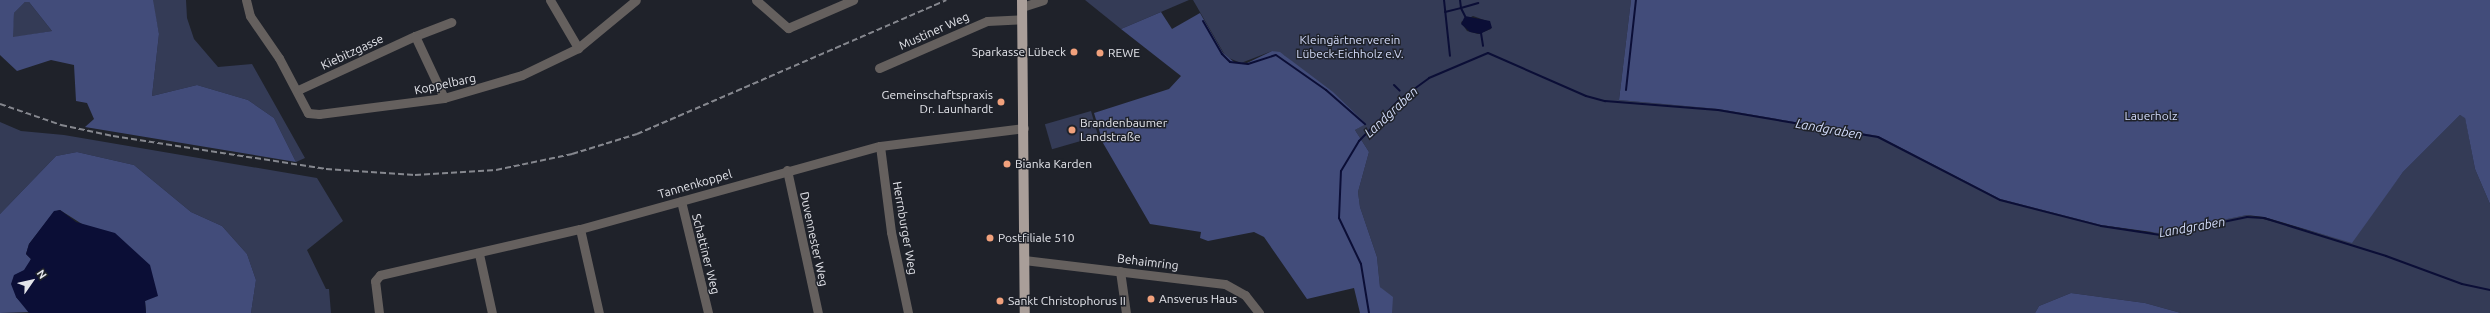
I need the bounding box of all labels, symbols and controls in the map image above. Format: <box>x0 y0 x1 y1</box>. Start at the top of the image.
street label: Mustiner Weg <box>897 9 971 53</box>
street label: Kiebitzgasse <box>318 31 386 73</box>
park label: Kleingärtnerverein Lübeck-Eichholz e.V. <box>1296 33 1404 61</box>
place label: Sparkasse Lübeck <box>972 45 1066 59</box>
place label: REWE <box>1108 46 1140 60</box>
marker: Sparkasse Lübeck <box>1069 47 1079 57</box>
marker: REWE <box>1095 48 1105 58</box>
street label: Koppelbarg <box>413 70 477 98</box>
water label: Landgraben <box>1361 83 1421 141</box>
place label: Gemeinschaftspraxis Dr. Launhardt <box>881 88 993 116</box>
marker: Gemeinschaftspraxis Dr. Launhardt <box>996 97 1006 107</box>
park label: Lauerholz <box>2125 109 2177 123</box>
water label: Landgraben <box>1795 115 1863 143</box>
place label: Brandenbaumer Landstraße <box>1080 116 1167 144</box>
marker: Brandenbaumer Landstraße <box>1067 125 1077 135</box>
place label: Bianka Karden <box>1015 157 1092 171</box>
marker: Bianka Karden <box>1002 159 1012 169</box>
street label: Tannenkoppel <box>656 167 734 201</box>
street label: Herrnburger Weg <box>890 180 920 276</box>
street label: Duvennester Weg <box>797 190 831 288</box>
street label: Schattiner Weg <box>689 212 723 296</box>
water label: Landgraben <box>2158 213 2226 241</box>
place label: Postfiliale 510 <box>998 231 1075 245</box>
marker: Postfiliale 510 <box>985 233 995 243</box>
street label: Behaimring <box>1116 251 1180 273</box>
north arrow <box>12 261 52 301</box>
text: N <box>35 268 49 281</box>
place label: Ansverus Haus <box>1159 292 1237 306</box>
place label: Sankt Christophorus II <box>1008 294 1126 308</box>
marker: Ansverus Haus <box>1146 294 1156 304</box>
marker: Sankt Christophorus II <box>995 296 1005 306</box>

